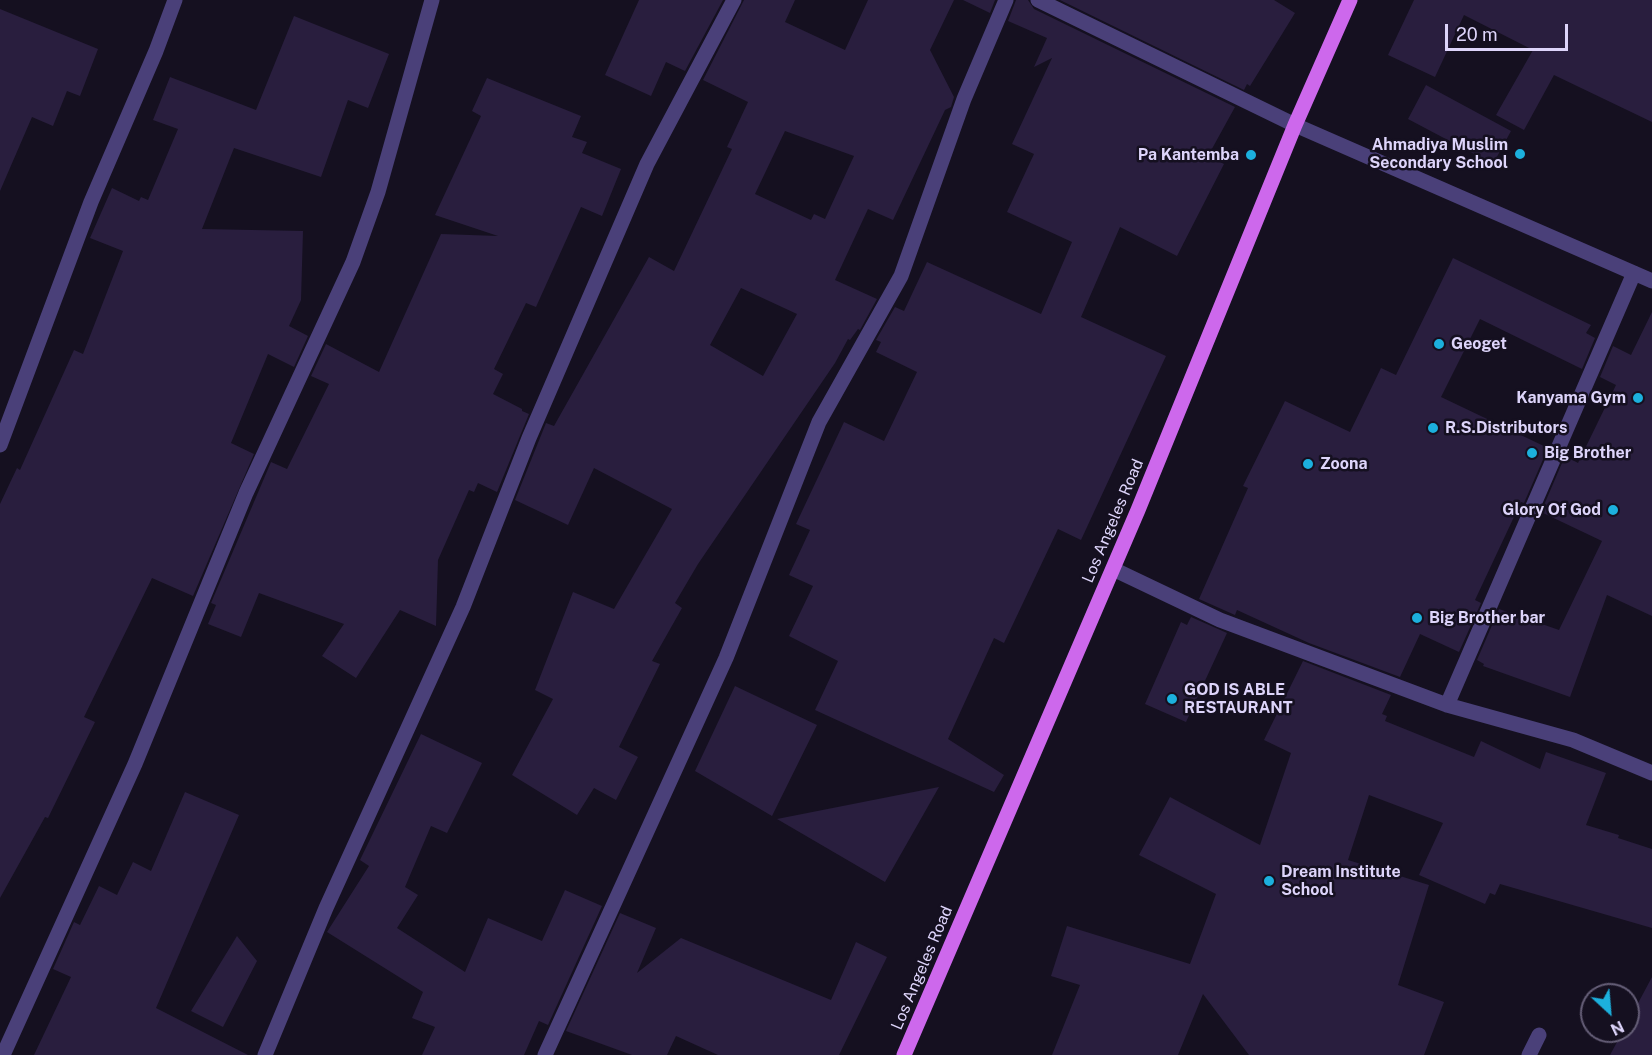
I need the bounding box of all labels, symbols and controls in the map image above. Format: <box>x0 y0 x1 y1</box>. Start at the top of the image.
scale bar <box>1448 12 1571 50</box>
text: 20 m <box>1456 24 1498 45</box>
place label: Ahmadiya Muslim Secondary School <box>1369 135 1508 173</box>
place label: Pa Kantemba <box>1138 145 1239 165</box>
marker: Ahmadiya Muslim Secondary School <box>1513 147 1527 161</box>
marker: Pa Kantemba <box>1244 148 1258 162</box>
place label: Geoget <box>1451 334 1507 354</box>
marker: Geoget <box>1432 337 1446 351</box>
place label: Kanyama Gym <box>1516 388 1626 408</box>
marker: Kanyama Gym <box>1631 391 1645 405</box>
place label: R.S.Distributors <box>1445 418 1567 438</box>
marker: R.S.Distributors <box>1426 421 1440 435</box>
place label: Big Brother <box>1544 443 1631 463</box>
marker: Big Brother <box>1525 446 1539 460</box>
place label: Zoona <box>1320 454 1367 474</box>
street label: Los Angeles Road <box>1078 456 1148 586</box>
marker: Zoona <box>1301 457 1315 471</box>
place label: Glory Of God <box>1502 500 1601 520</box>
marker: Glory Of God <box>1606 503 1620 517</box>
place label: Big Brother bar <box>1429 608 1545 628</box>
marker: Big Brother bar <box>1410 611 1424 625</box>
place label: GOD IS ABLE RESTAURANT <box>1184 680 1293 718</box>
marker: GOD IS ABLE RESTAURANT <box>1165 692 1179 706</box>
place label: Dream Institute School <box>1281 862 1401 900</box>
marker: Dream Institute School <box>1262 874 1276 888</box>
street label: Los Angeles Road <box>887 903 957 1033</box>
north arrow <box>1580 983 1640 1043</box>
text: N <box>1607 1017 1627 1039</box>

